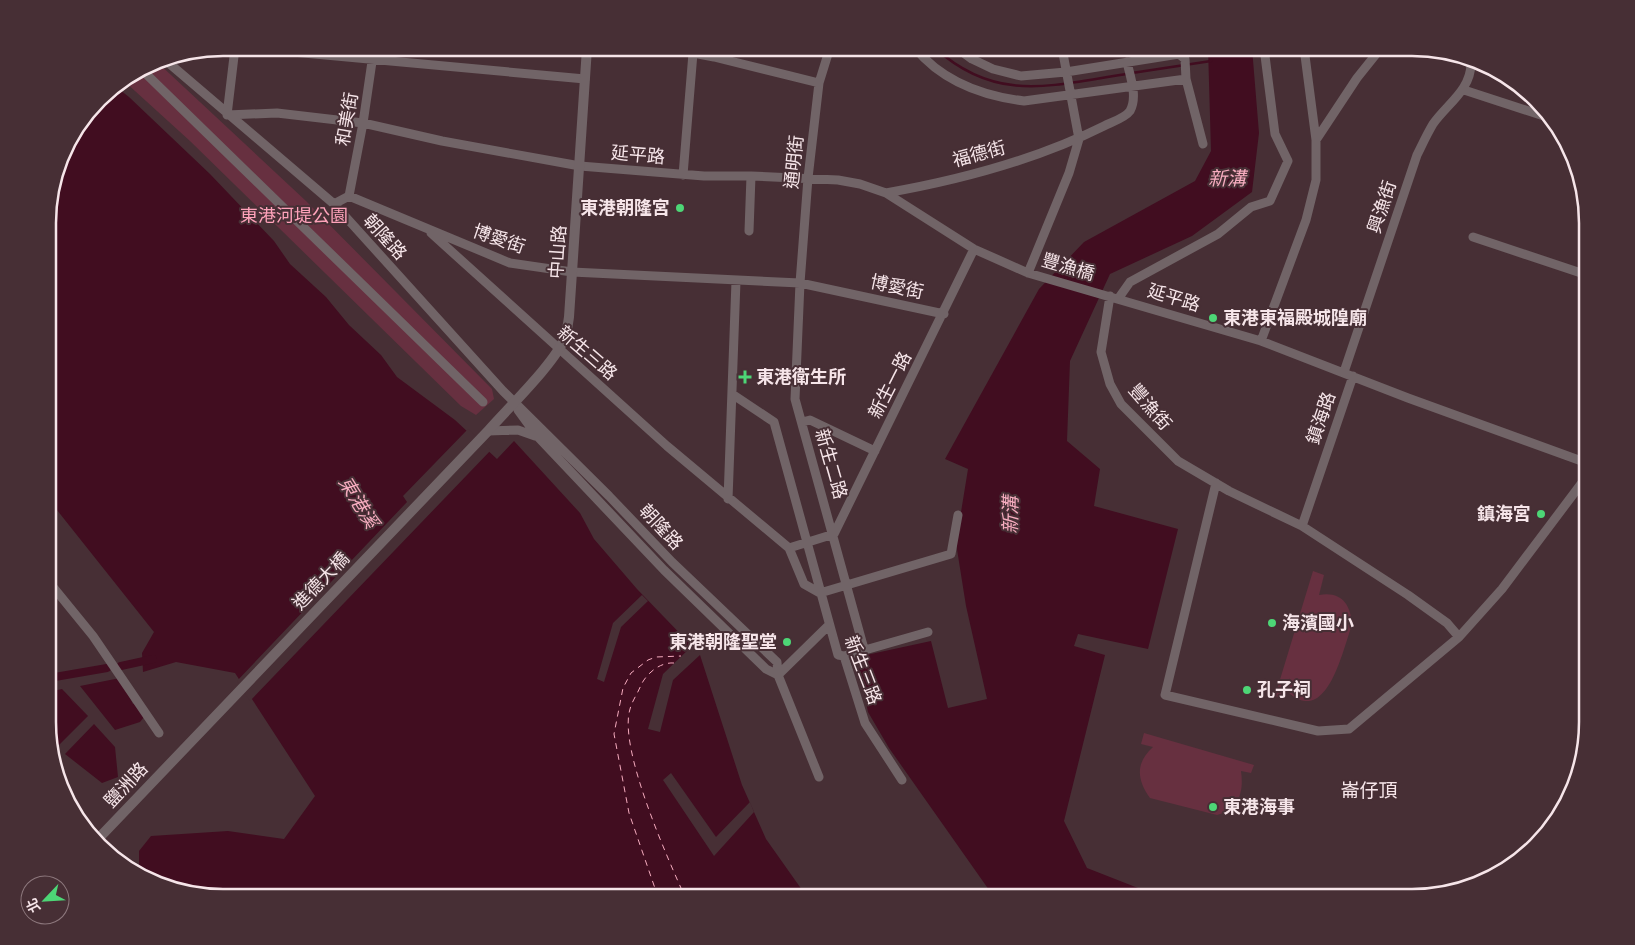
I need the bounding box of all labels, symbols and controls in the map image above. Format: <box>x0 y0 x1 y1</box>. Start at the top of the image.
street label: 和美街 <box>331 91 363 147</box>
street label: 通明街 <box>780 134 808 190</box>
street label: 福德街 <box>950 136 1008 172</box>
street label: 延平路 <box>610 142 666 168</box>
water label: 新溝 <box>1208 168 1249 190</box>
street label: 興漁街 <box>1363 178 1401 236</box>
place label: 東港朝隆宮 <box>580 197 670 219</box>
marker: 東港朝隆宮 <box>674 202 686 214</box>
park label: 東港河堤公園 <box>240 205 348 227</box>
street label: 朝隆路 <box>359 210 411 264</box>
street label: 博愛街 <box>470 220 528 258</box>
street label: 中山路 <box>545 224 571 280</box>
street label: 豐漁橋 <box>1039 249 1097 285</box>
street label: 博愛街 <box>868 271 926 303</box>
street label: 延平路 <box>1145 280 1203 316</box>
place label: 東港東福殿城隍廟 <box>1223 307 1367 329</box>
marker: 東港東福殿城隍廟 <box>1207 312 1219 324</box>
street label: 新生三路 <box>553 321 621 385</box>
street label: 新生一路 <box>864 348 916 422</box>
place label: 東港衛生所 <box>756 366 846 388</box>
marker: 東港衛生所 <box>738 370 752 384</box>
street label: 豐漁街 <box>1124 379 1176 435</box>
street label: 鎮海路 <box>1302 389 1340 447</box>
street label: 新生二路 <box>811 426 851 502</box>
water label: 東港溪 <box>334 473 384 535</box>
water label: 新溝 <box>1000 493 1022 534</box>
street label: 朝隆路 <box>635 500 687 554</box>
place label: 鎮海宮 <box>1477 503 1531 525</box>
marker: 鎮海宮 <box>1535 508 1547 520</box>
street label: 進德大橋 <box>288 547 354 615</box>
place label: 海濱國小 <box>1282 612 1354 634</box>
marker: 海濱國小 <box>1266 617 1278 629</box>
place label: 東港朝隆聖堂 <box>669 631 777 653</box>
street label: 新生三路 <box>840 632 886 708</box>
marker: 東港朝隆聖堂 <box>781 636 793 648</box>
place label: 孔子祠 <box>1257 679 1311 701</box>
marker: 孔子祠 <box>1241 684 1253 696</box>
street label: 鹽洲路 <box>100 758 152 812</box>
district label: 崙仔頂 <box>1340 780 1398 802</box>
place label: 東港海事 <box>1223 796 1295 818</box>
marker: 東港海事 <box>1207 801 1219 813</box>
north arrow <box>20 875 70 925</box>
text: 北 <box>23 895 44 915</box>

